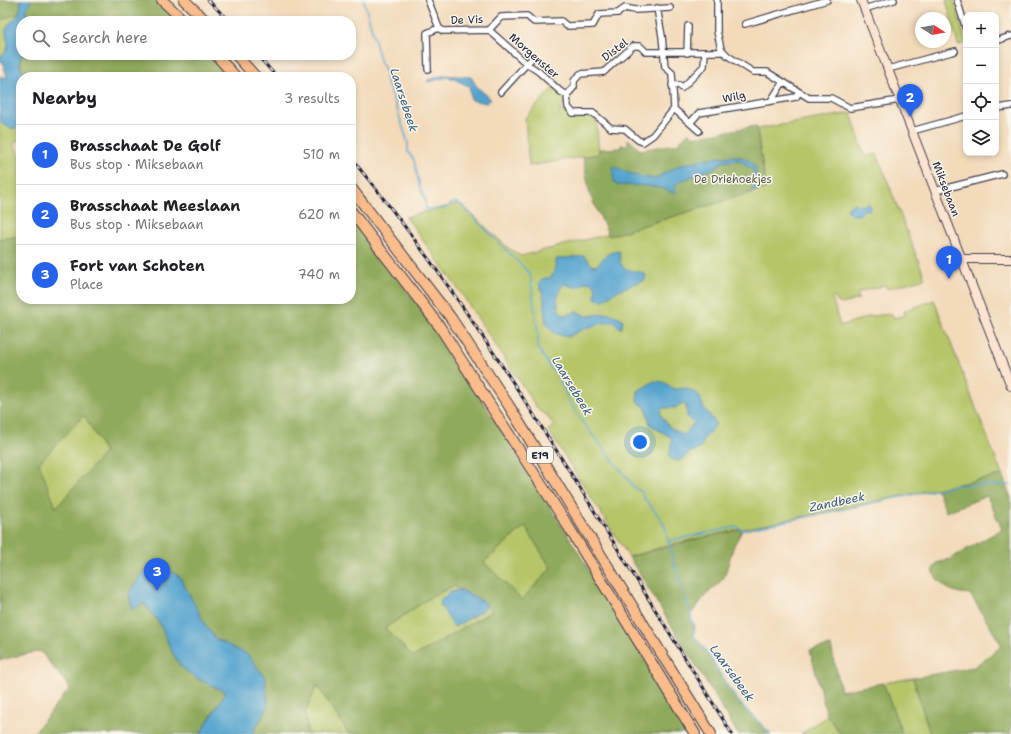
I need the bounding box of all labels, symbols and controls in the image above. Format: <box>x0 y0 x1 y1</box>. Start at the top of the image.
street label: De Vis <box>450 12 484 28</box>
north arrow <box>915 12 951 48</box>
map controls <box>963 12 999 156</box>
button: + <box>963 12 999 48</box>
search box <box>16 16 356 60</box>
icon: search <box>30 27 52 49</box>
text: Search here <box>62 28 148 48</box>
street label: Morgenster <box>506 30 562 82</box>
street label: Distel <box>599 35 632 65</box>
button: − <box>963 48 999 84</box>
water label: Laarsebeek <box>386 66 422 134</box>
pin: 2 <box>897 84 923 117</box>
button: locate <box>963 84 999 120</box>
text: Nearby <box>32 87 97 109</box>
street label: Wilg <box>721 87 747 107</box>
text: 3 results <box>284 90 340 107</box>
button: layers <box>963 120 999 156</box>
text: Brasschaat De Golf <box>70 136 221 156</box>
text: 1 <box>42 146 48 163</box>
text: 510 m <box>303 146 340 163</box>
text: Bus stop · Miksebaan <box>70 156 203 173</box>
street label: Miksebaan <box>929 159 963 219</box>
park label: De Driehoekjes <box>694 172 772 187</box>
text: Brasschaat Meeslaan <box>70 196 240 216</box>
text: 2 <box>40 206 50 223</box>
text: 620 m <box>298 206 340 223</box>
text: Bus stop · Miksebaan <box>70 216 203 233</box>
pin: 1 <box>936 246 962 279</box>
text: Fort van Schoten <box>70 256 205 276</box>
text: 3 <box>40 266 50 283</box>
text: 740 m <box>298 266 340 283</box>
text: Place <box>70 276 103 293</box>
water label: Laarsebeek <box>548 353 596 419</box>
your location <box>630 432 650 452</box>
road number: E19 <box>527 447 553 463</box>
water label: Zandbeek <box>807 488 867 516</box>
pin: 3 <box>144 558 170 591</box>
water label: Laarsebeek <box>706 641 758 705</box>

